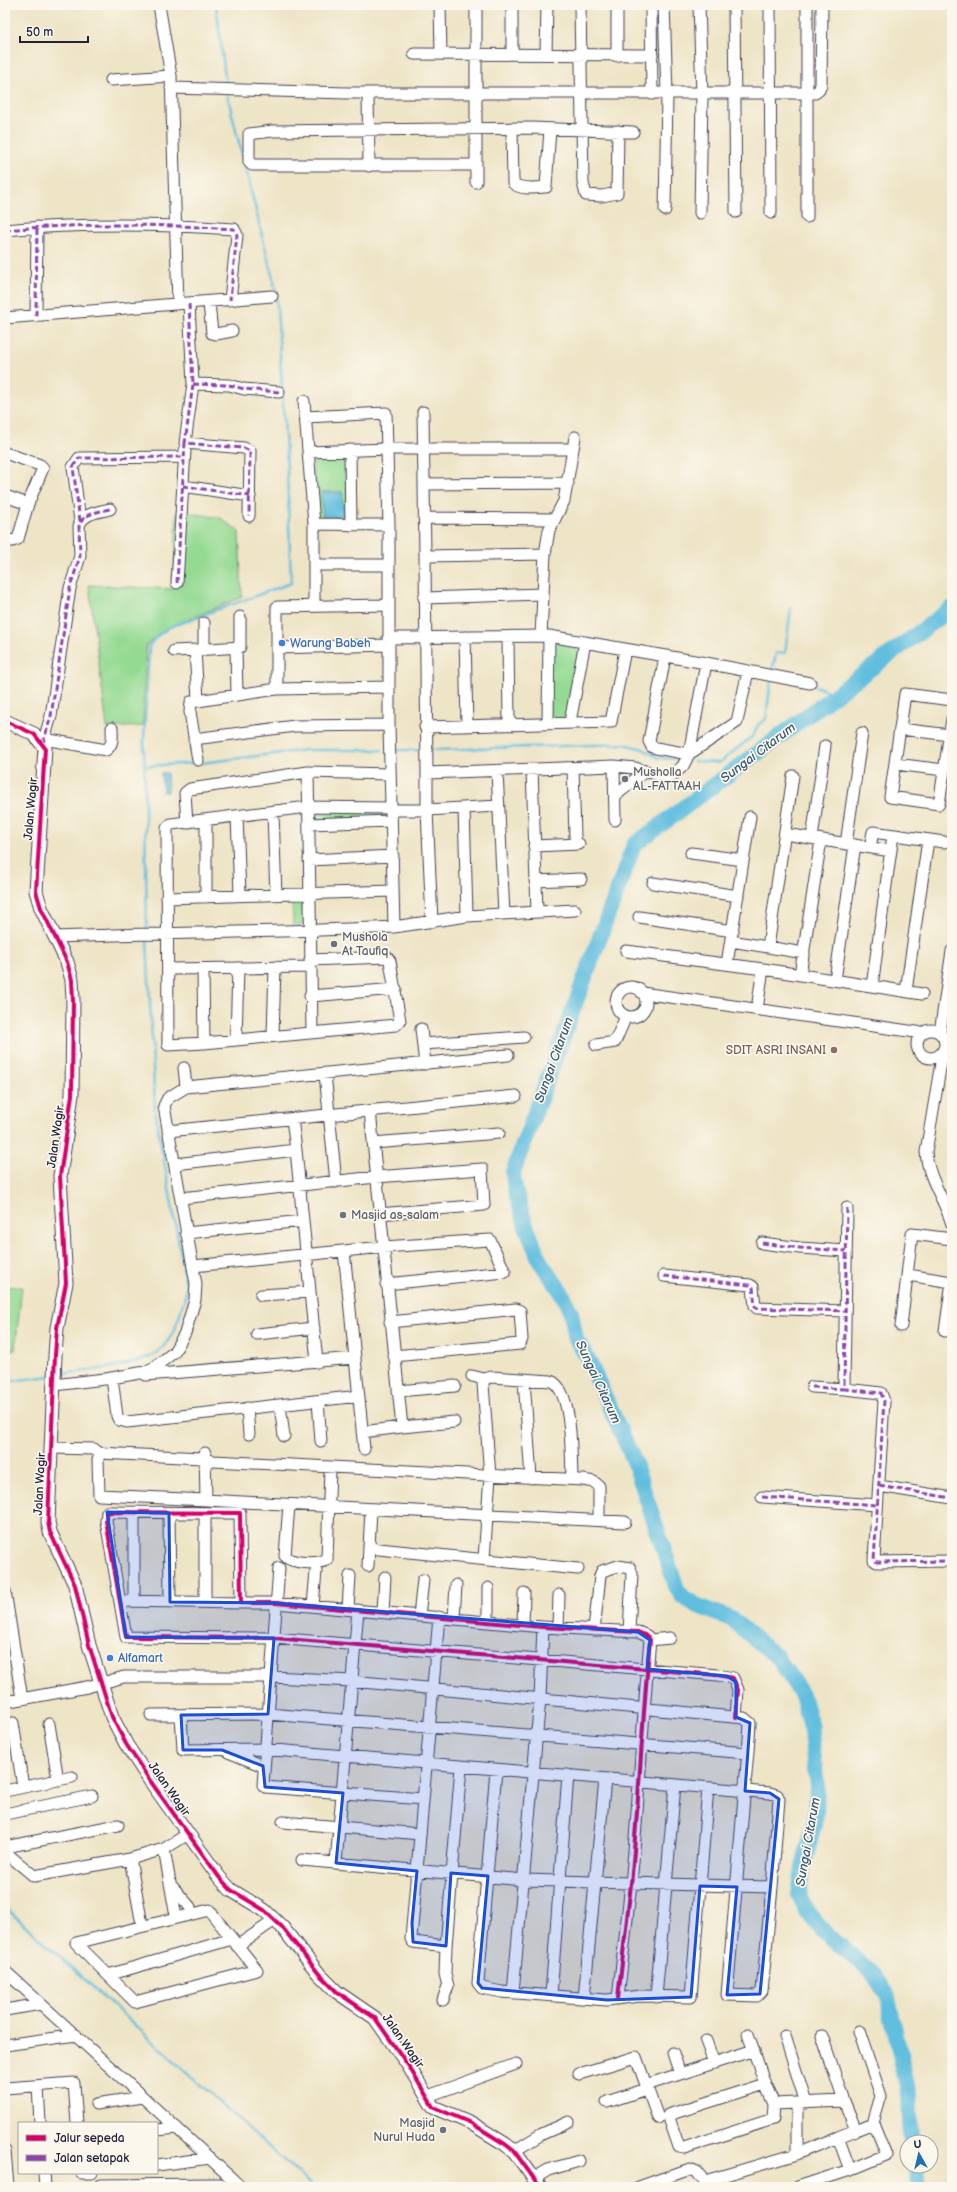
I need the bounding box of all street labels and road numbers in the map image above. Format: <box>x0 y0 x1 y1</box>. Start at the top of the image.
street label: Jalan Wagir <box>21 776 41 841</box>
street label: Jalan Wagir <box>44 1104 68 1169</box>
street label: Jalan Wagir <box>31 1452 49 1516</box>
street label: Jalan Wagir <box>145 1759 194 1820</box>
street label: Jalan Wagir <box>379 2011 428 2072</box>

